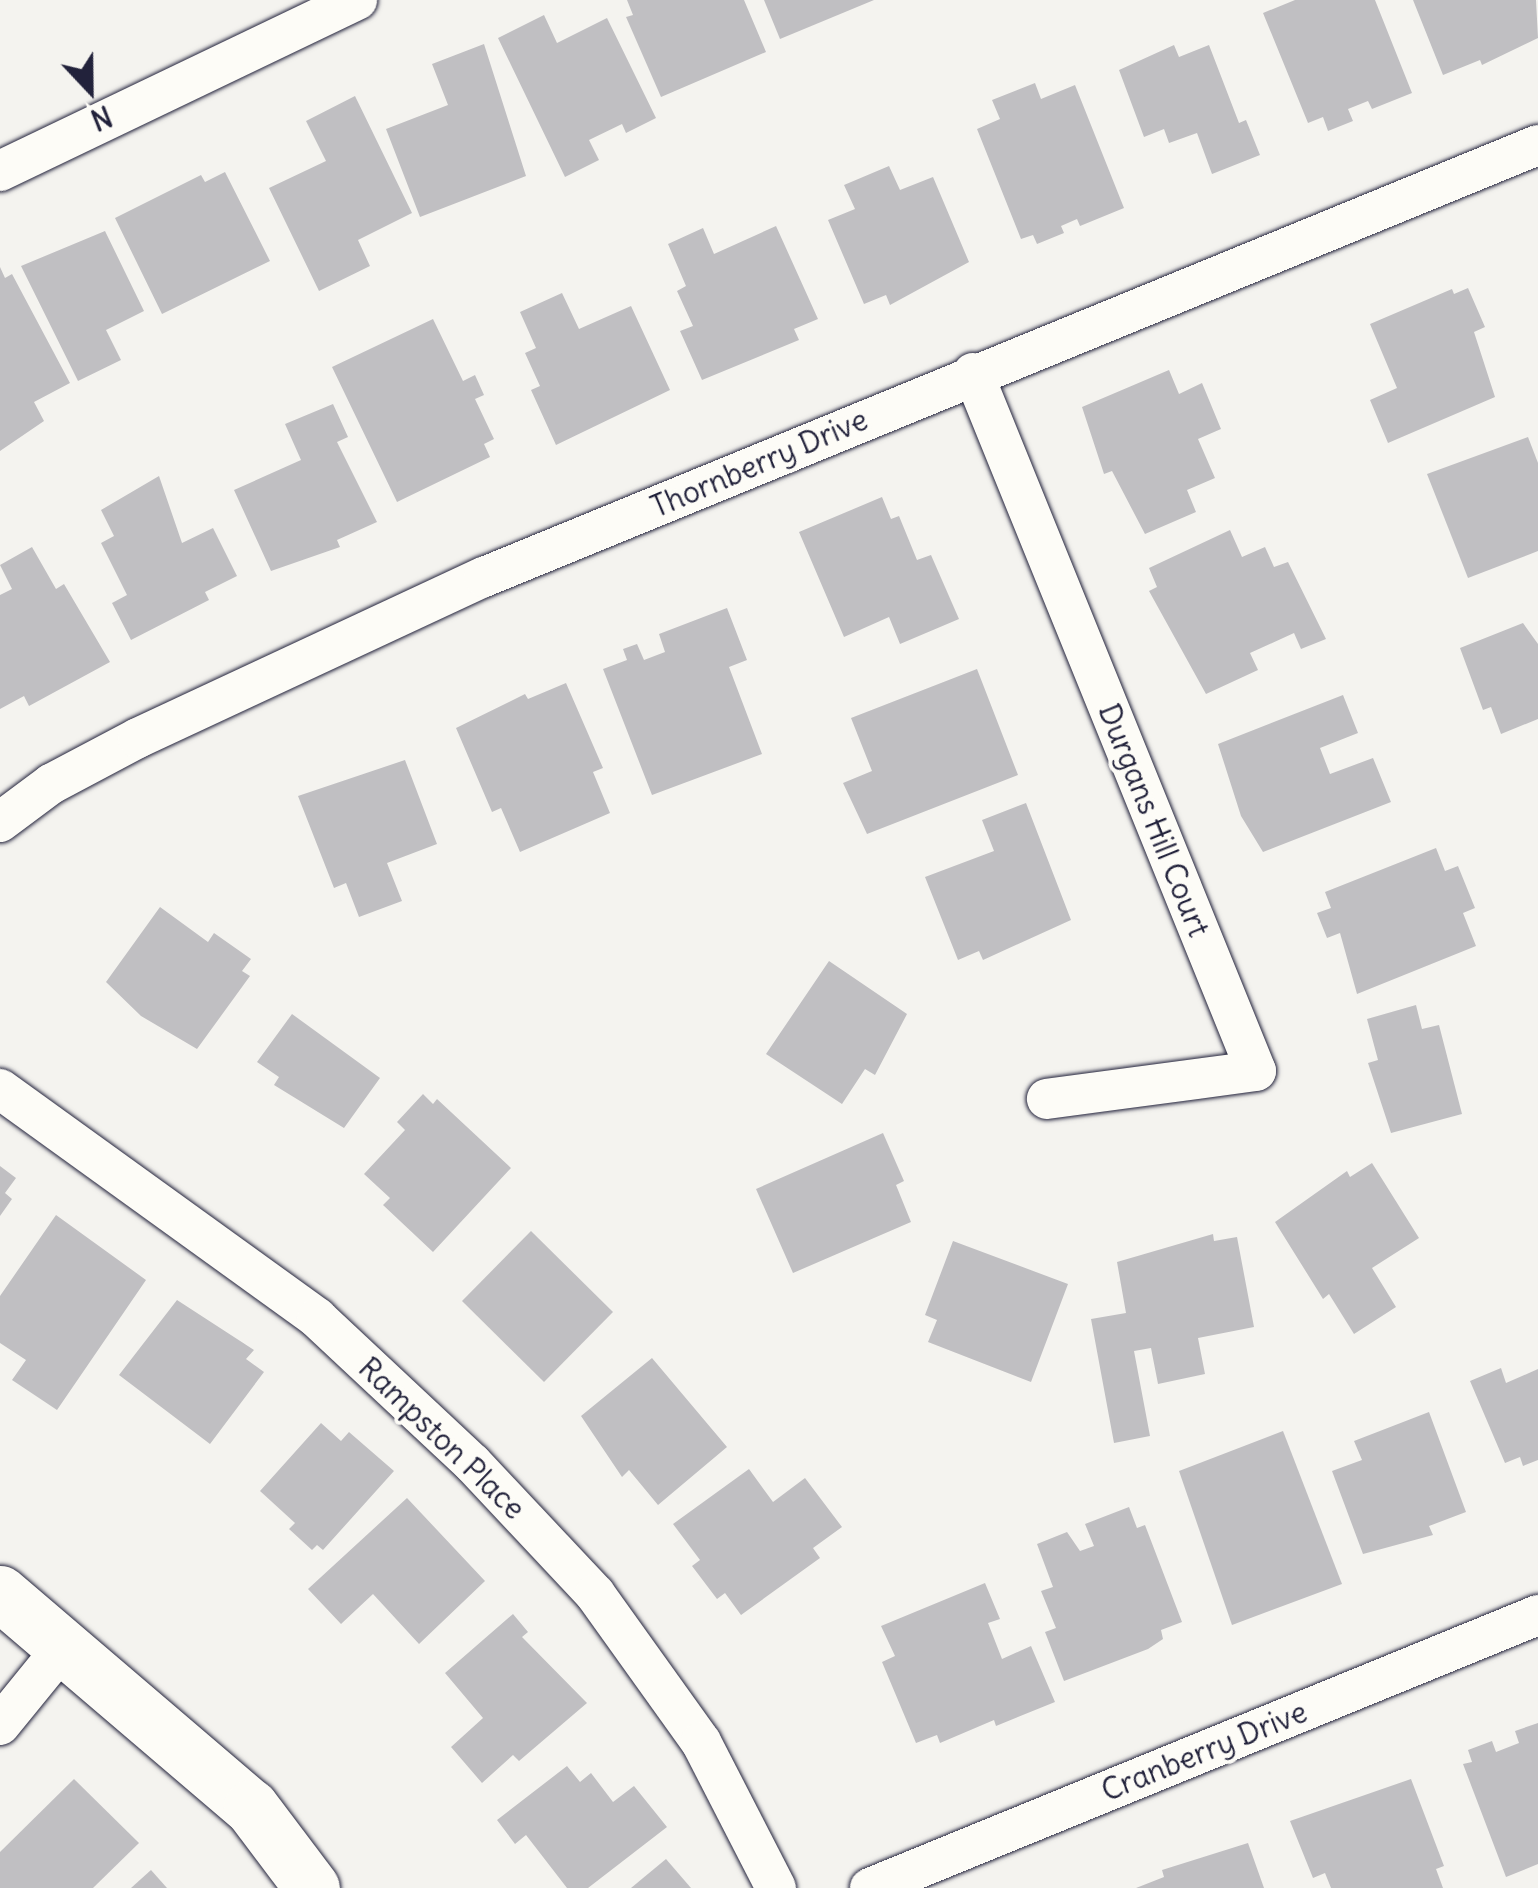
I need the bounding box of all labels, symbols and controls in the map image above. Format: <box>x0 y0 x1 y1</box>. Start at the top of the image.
north arrow <box>40 40 140 140</box>
text: N <box>86 97 117 138</box>
street label: Thornberry Drive <box>645 401 873 525</box>
street label: Durgans Hill Court <box>1091 698 1217 942</box>
street label: Rampston Place <box>351 1350 533 1526</box>
street label: Cranberry Drive <box>1096 1693 1312 1809</box>

